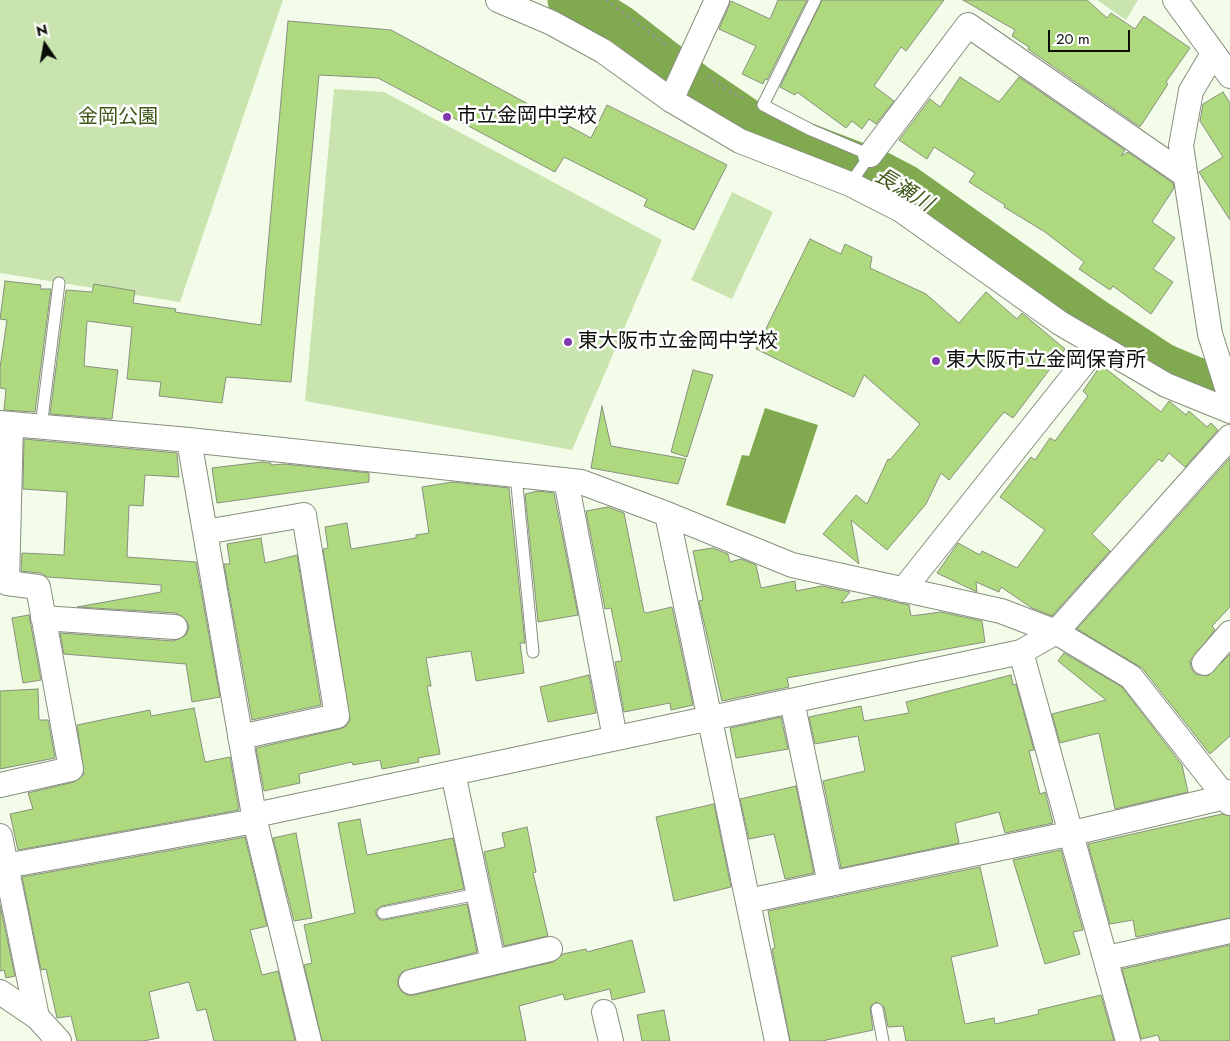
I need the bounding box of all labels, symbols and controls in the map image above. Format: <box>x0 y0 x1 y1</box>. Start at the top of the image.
text: N <box>34 19 49 41</box>
north arrow <box>20 20 70 70</box>
scale bar <box>1050 20 1132 52</box>
text: 20 m <box>1056 28 1090 50</box>
place label: 市立金岡中学校 <box>457 105 597 129</box>
park label: 金岡公園 <box>78 106 158 130</box>
marker: 市立金岡中学校 <box>441 111 453 123</box>
water label: 長瀬川 <box>870 164 936 218</box>
place label: 東大阪市立金岡中学校 <box>578 330 778 354</box>
marker: 東大阪市立金岡中学校 <box>562 336 574 348</box>
place label: 東大阪市立金岡保育所 <box>946 349 1146 373</box>
marker: 東大阪市立金岡保育所 <box>930 355 942 367</box>

